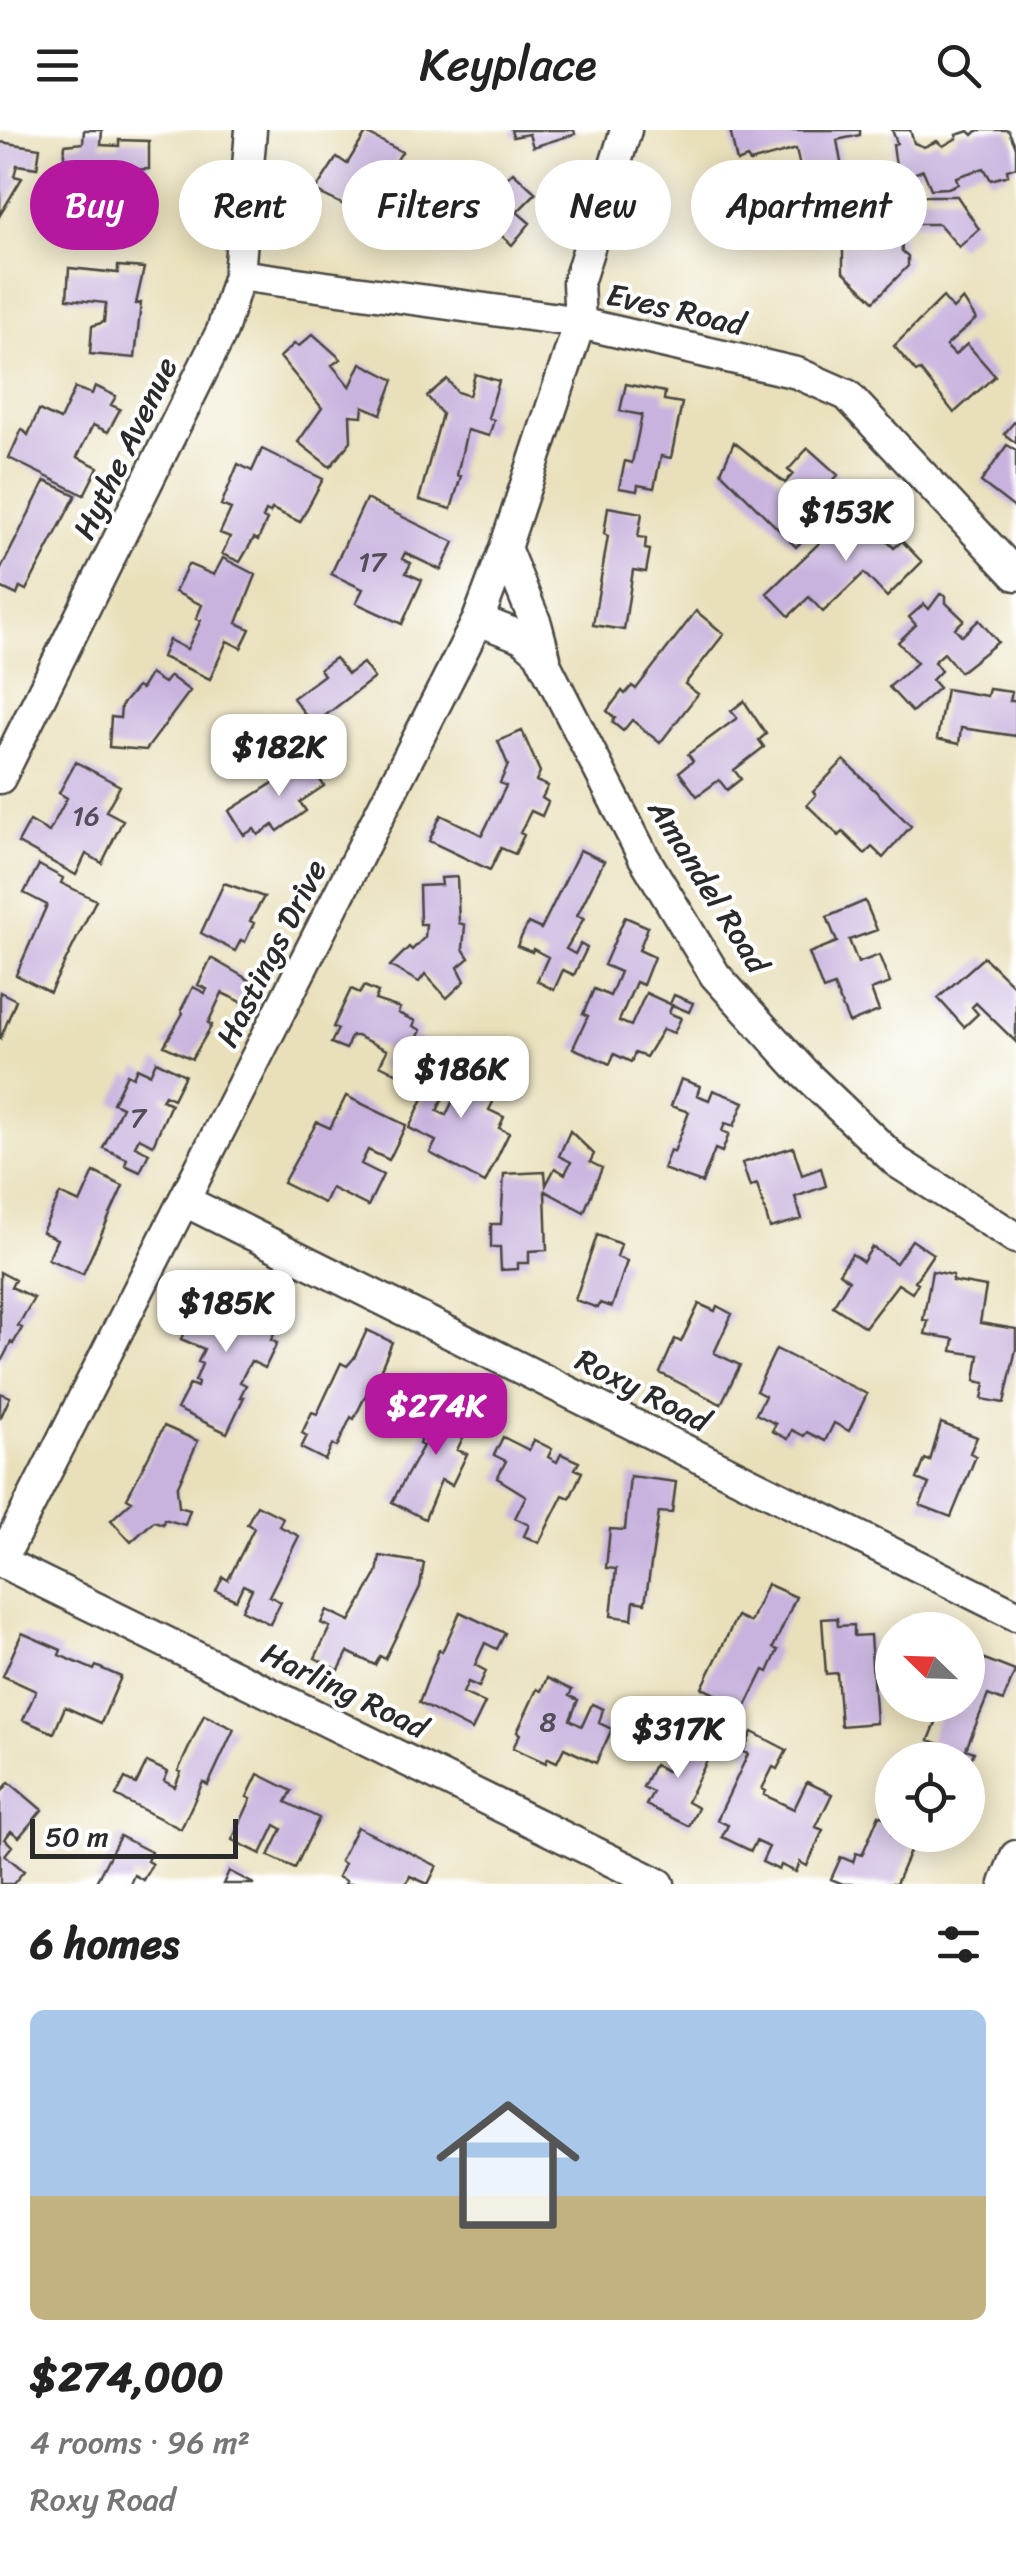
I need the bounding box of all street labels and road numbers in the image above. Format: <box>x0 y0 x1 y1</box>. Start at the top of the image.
street label: Eves Road <box>601 266 753 354</box>
street label: Hythe Avenue <box>56 347 194 550</box>
street label: Amandel Road <box>631 786 786 987</box>
street label: Hastings Drive <box>199 849 343 1058</box>
street label: Roxy Road <box>565 1332 722 1450</box>
street label: Harling Road <box>251 1625 440 1756</box>

